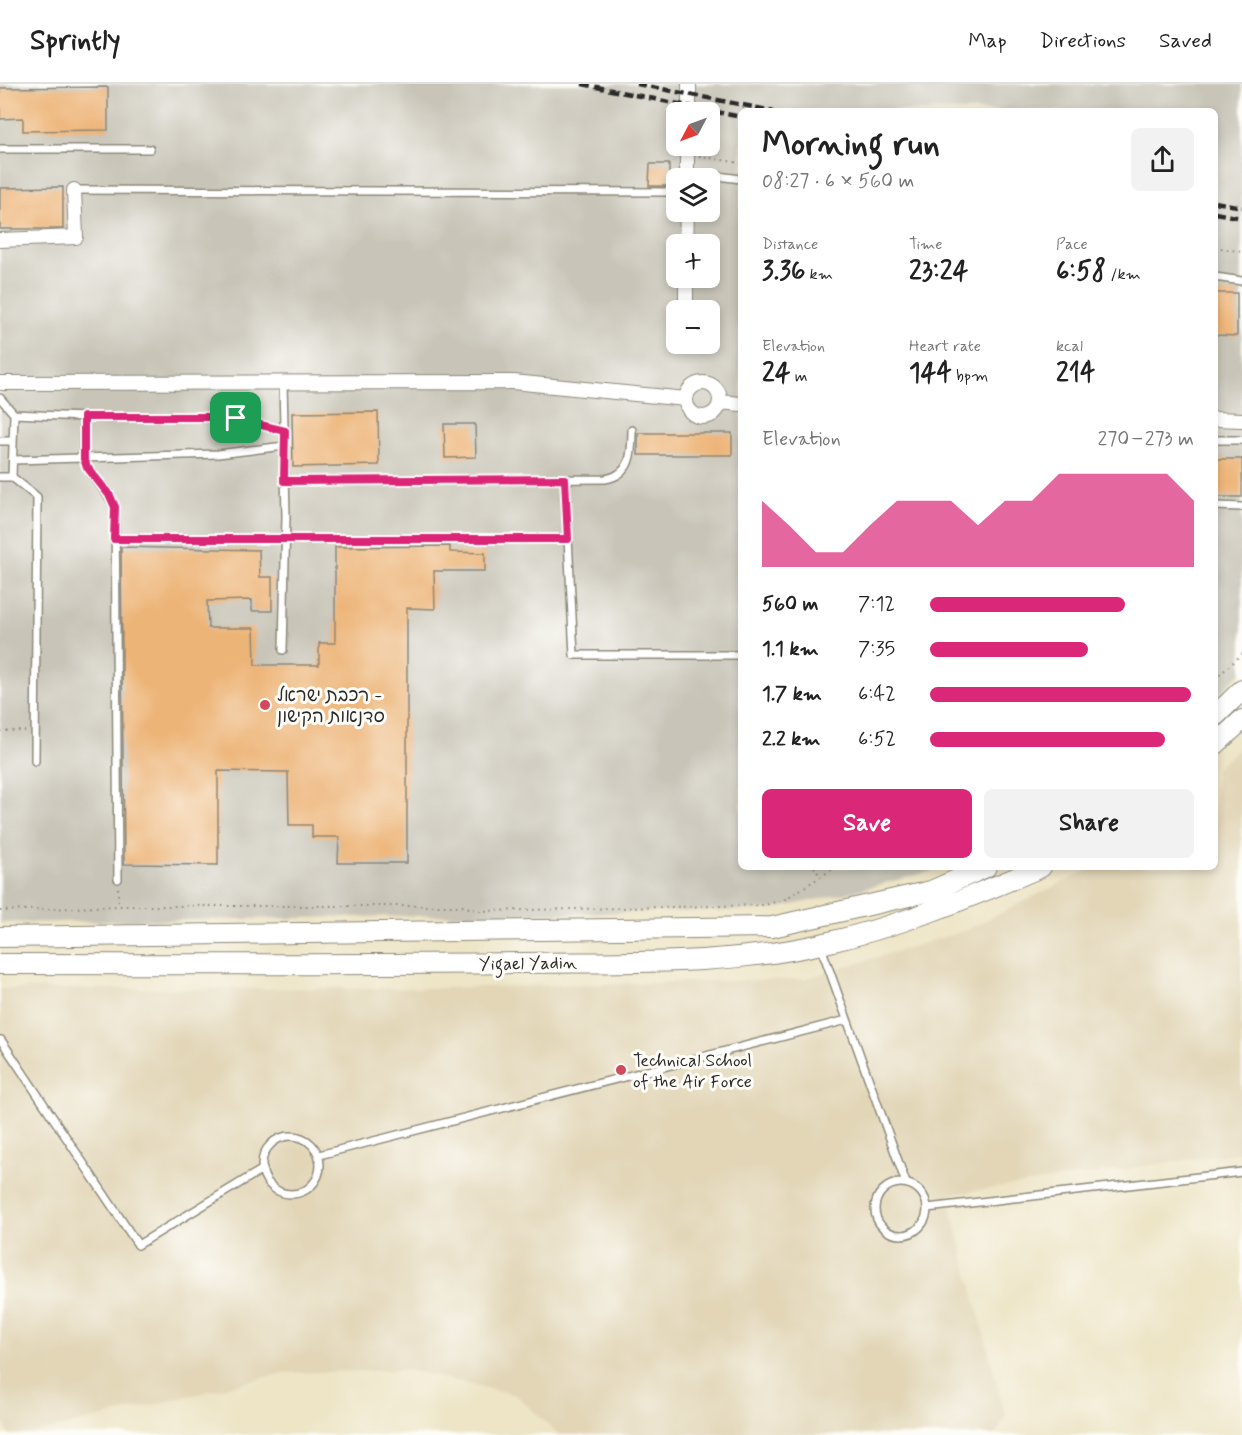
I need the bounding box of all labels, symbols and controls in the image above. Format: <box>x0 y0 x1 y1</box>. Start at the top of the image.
text: Sprintly <box>30 23 121 60</box>
text: Map <box>968 27 1007 55</box>
text: Directions <box>1040 27 1126 55</box>
text: Saved <box>1159 27 1212 55</box>
north arrow <box>666 102 720 156</box>
map controls <box>666 102 720 354</box>
text: Morning run <box>762 123 940 167</box>
button: share <box>1131 128 1194 191</box>
button: layers <box>666 168 720 222</box>
text: 08:27 · 6 × 560 m <box>762 168 914 195</box>
button: + <box>666 234 720 288</box>
text: Distance <box>762 234 818 255</box>
text: Time <box>909 234 943 255</box>
text: Pace <box>1056 234 1088 255</box>
text: 3.36 <box>762 255 805 289</box>
text: 23:24 <box>909 255 968 289</box>
text: 6:58 <box>1056 255 1106 289</box>
text: km <box>805 264 833 285</box>
text: /km <box>1106 264 1141 285</box>
button: − <box>666 300 720 354</box>
text: Elevation <box>762 336 825 357</box>
text: Heart rate <box>909 336 981 357</box>
text: kcal <box>1056 336 1083 357</box>
text: 24 <box>762 357 791 391</box>
text: 144 <box>909 357 952 391</box>
text: 214 <box>1056 357 1095 391</box>
text: m <box>791 366 808 387</box>
text: bpm <box>952 366 988 387</box>
pin <box>210 392 261 443</box>
icon: arrive <box>219 401 252 434</box>
text: Elevation <box>762 426 841 453</box>
text: 270–273 m <box>1097 426 1194 453</box>
text: 560 m <box>762 591 818 618</box>
text: 7:12 <box>858 591 895 618</box>
text: 1.1 km <box>762 636 819 663</box>
text: 7:35 <box>858 636 895 663</box>
text: 1.7 km <box>762 681 822 708</box>
text: 6:42 <box>858 681 896 708</box>
place label: רכבת ישראל - סדנאות הקישון <box>277 684 385 729</box>
marker: רכבת ישראל - סדנאות הקישון <box>258 698 272 712</box>
text: 2.2 km <box>762 726 820 753</box>
text: 6:52 <box>858 726 896 753</box>
button: Save <box>762 789 972 858</box>
button: Share <box>984 789 1194 858</box>
street label: Yigael Yadin <box>479 951 577 979</box>
place label: Technical School of the Air Force <box>633 1049 752 1094</box>
marker: Technical School of the Air Force <box>614 1063 628 1077</box>

